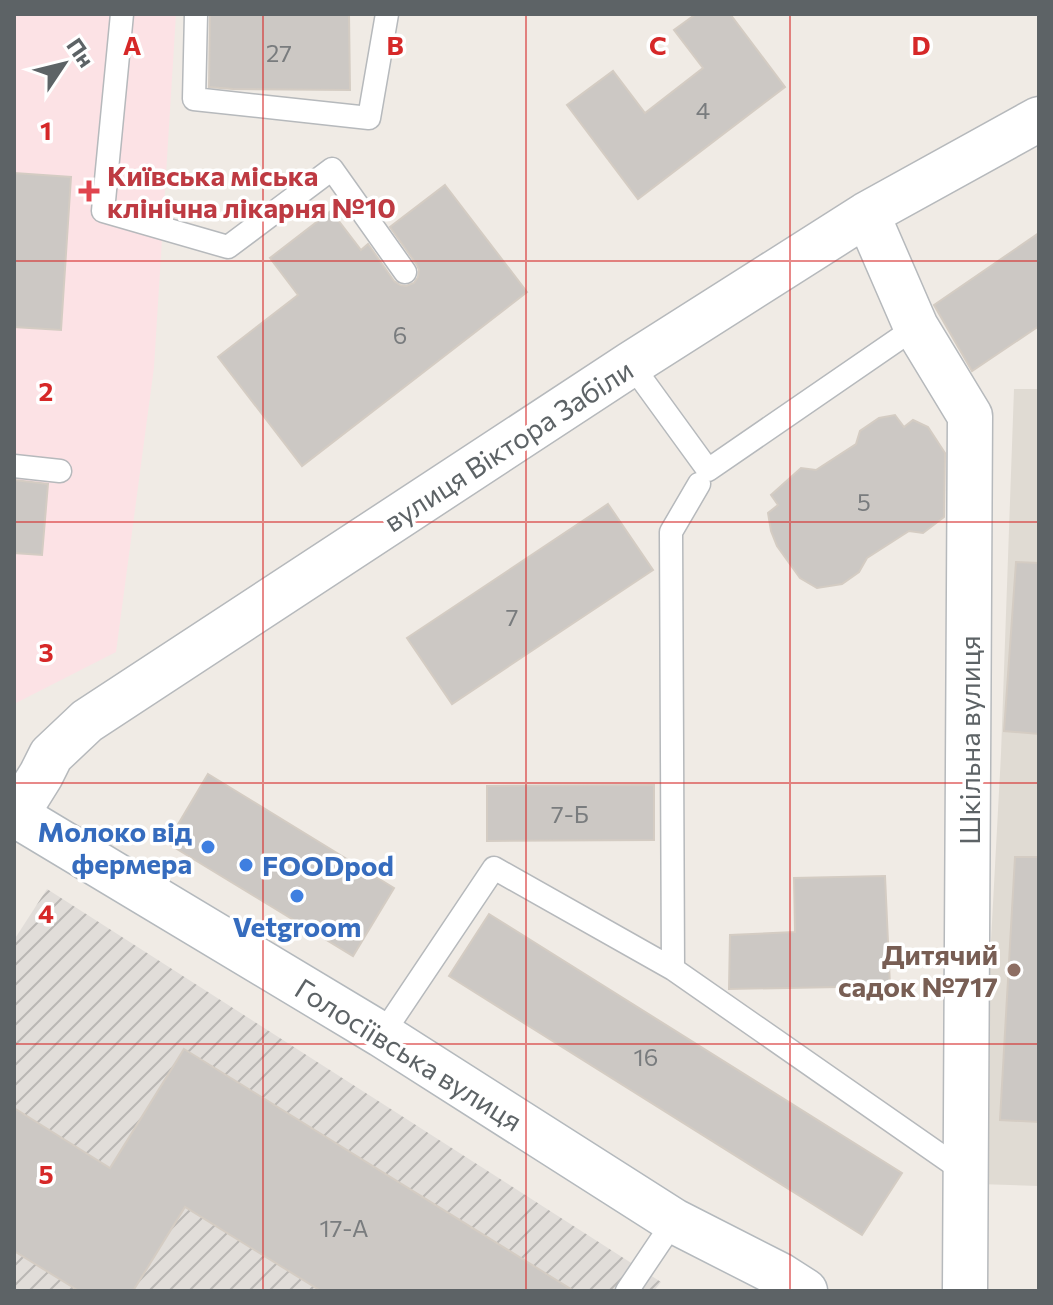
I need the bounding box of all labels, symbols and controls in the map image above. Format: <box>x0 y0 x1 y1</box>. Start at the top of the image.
north arrow <box>24 24 104 104</box>
text: A <box>123 29 142 60</box>
text: B <box>386 29 404 60</box>
text: C <box>649 29 667 60</box>
text: D <box>911 29 931 60</box>
text: Пн <box>61 33 100 72</box>
house number: 27 <box>266 38 292 67</box>
house number: 4 <box>696 95 710 124</box>
text: 1 <box>40 114 52 145</box>
place label: Київська міська клінічна лікарня №10 <box>107 158 396 224</box>
marker: Київська міська клінічна лікарня №10 <box>78 180 100 202</box>
house number: 6 <box>393 320 407 349</box>
street label: вулиця Віктора Забіли <box>377 352 639 538</box>
text: 2 <box>39 375 53 406</box>
house number: 5 <box>857 487 871 516</box>
house number: 7 <box>506 602 518 631</box>
street label: Шкільна вулиця <box>952 635 986 845</box>
text: 3 <box>38 636 54 667</box>
house number: 7-Б <box>551 799 589 828</box>
place label: Молоко від фермера <box>38 814 192 880</box>
marker: Молоко від фермера <box>199 838 217 856</box>
place label: FOODpod <box>262 848 394 882</box>
marker: FOODpod <box>237 856 255 874</box>
marker: Vetgroom <box>288 887 306 905</box>
text: 4 <box>38 897 54 928</box>
place label: Vetgroom <box>233 909 361 943</box>
place label: Дитячий садок №717 <box>838 937 998 1003</box>
marker: Дитячий садок №717 <box>1005 961 1023 979</box>
street label: Голосіївська вулиця <box>289 970 529 1138</box>
house number: 16 <box>634 1042 658 1071</box>
text: 5 <box>38 1158 54 1189</box>
house number: 17-А <box>319 1213 369 1242</box>

